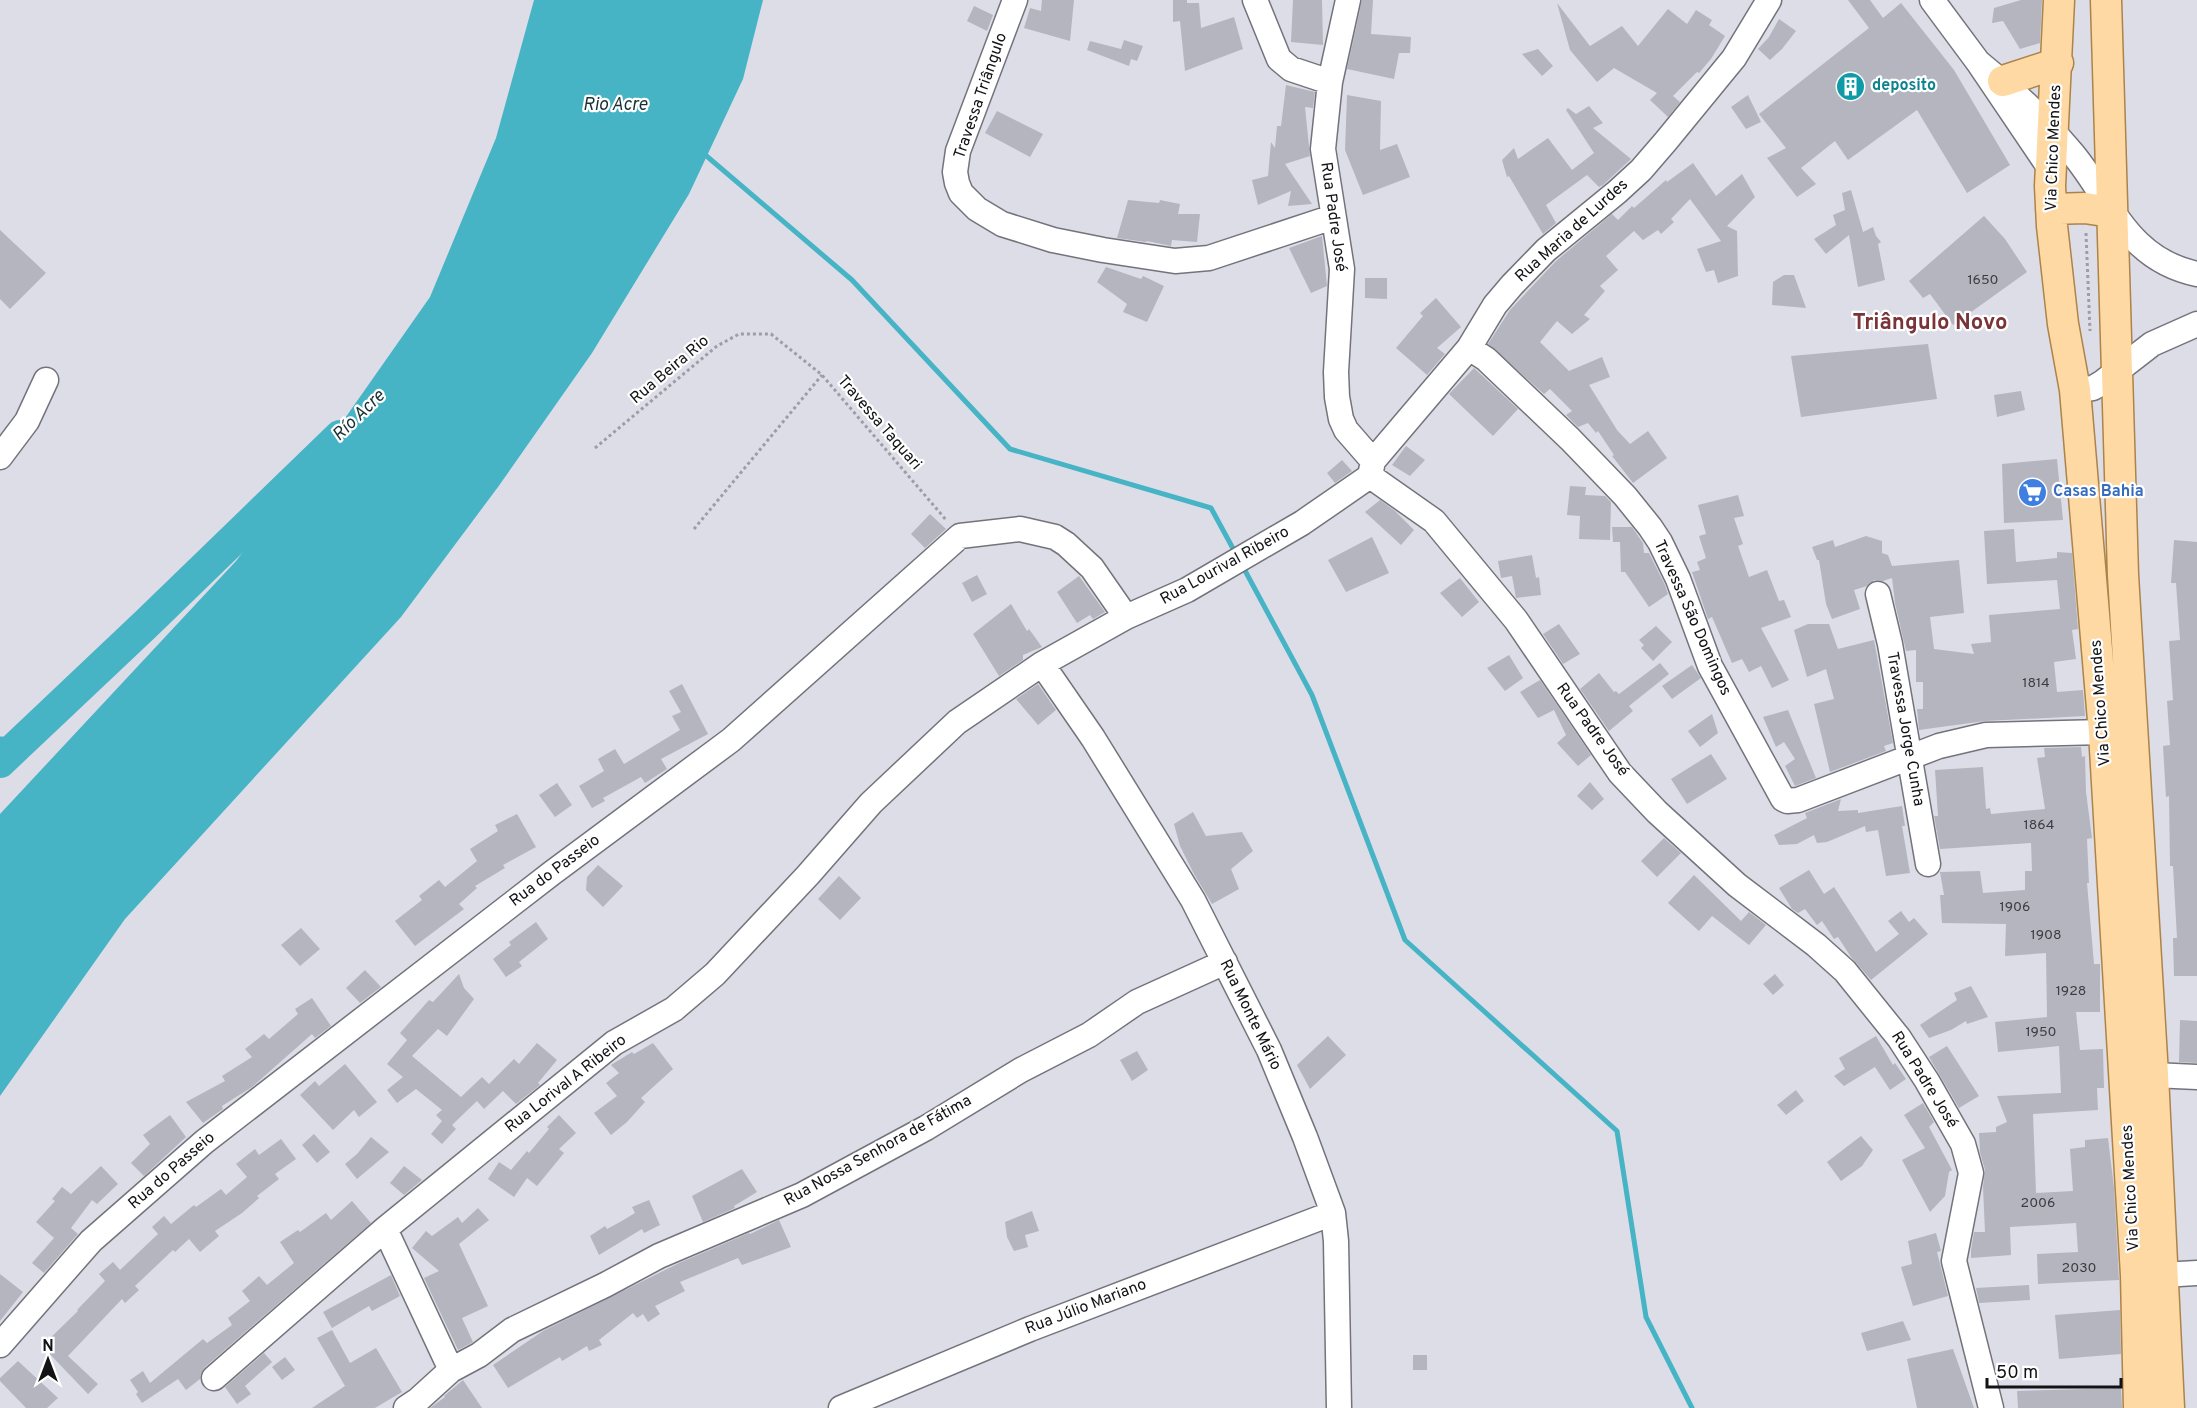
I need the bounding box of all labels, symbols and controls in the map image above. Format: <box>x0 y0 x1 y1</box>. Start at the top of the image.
street label: Travessa Triângulo <box>950 30 1012 162</box>
building icon: deposito <box>1835 70 1867 102</box>
place label: deposito <box>1872 76 1936 96</box>
street label: Via Chico Mendes <box>2042 84 2066 212</box>
water label: Rio Acre <box>583 94 648 117</box>
street label: Rua Padre José <box>1315 161 1351 273</box>
street label: Rua Maria de Lurdes <box>1511 175 1633 287</box>
house number: 1650 <box>1967 272 1999 289</box>
district label: Triângulo Novo <box>1853 310 2008 337</box>
street label: Rua Beira Rio <box>627 331 714 409</box>
street label: Travessa Taquari <box>832 372 926 474</box>
water label: Río Acre <box>328 385 391 447</box>
supermarket icon: Casas Bahia <box>2016 476 2048 508</box>
place label: Casas Bahia <box>2053 482 2144 502</box>
street label: Rua Lourival Ribeiro <box>1157 522 1293 610</box>
street label: Travessa São Domingos <box>1649 537 1735 699</box>
street label: Via Chico Mendes <box>2087 639 2115 767</box>
street label: Travessa Jorge Cunha <box>1882 650 1928 808</box>
house number: 1814 <box>2022 675 2050 692</box>
street label: Rua Padre José <box>1551 679 1633 781</box>
house number: 1864 <box>2024 817 2054 834</box>
street label: Rua do Passeio <box>506 830 604 911</box>
house number: 1906 <box>2000 899 2030 916</box>
house number: 1908 <box>2030 927 2062 944</box>
street label: Rua Monte Mário <box>1215 956 1286 1074</box>
house number: 1928 <box>2056 983 2086 1000</box>
house number: 1950 <box>2025 1024 2057 1041</box>
street label: Rua Padre José <box>1886 1028 1962 1132</box>
street label: Rua Lorival A Ribeiro <box>501 1030 631 1138</box>
street label: Rua Nossa Senhora de Fátima <box>781 1091 975 1211</box>
street label: Via Chico Mendes <box>2118 1124 2144 1252</box>
street label: Rua do Passeio <box>125 1128 219 1214</box>
house number: 2006 <box>2021 1195 2055 1212</box>
house number: 2030 <box>2062 1260 2096 1277</box>
street label: Rua Júlio Mariano <box>1022 1275 1150 1339</box>
north arrow <box>18 1330 78 1390</box>
text: N <box>42 1337 54 1357</box>
scale bar <box>1987 1351 2120 1389</box>
text: 50 m <box>1996 1362 2038 1385</box>

